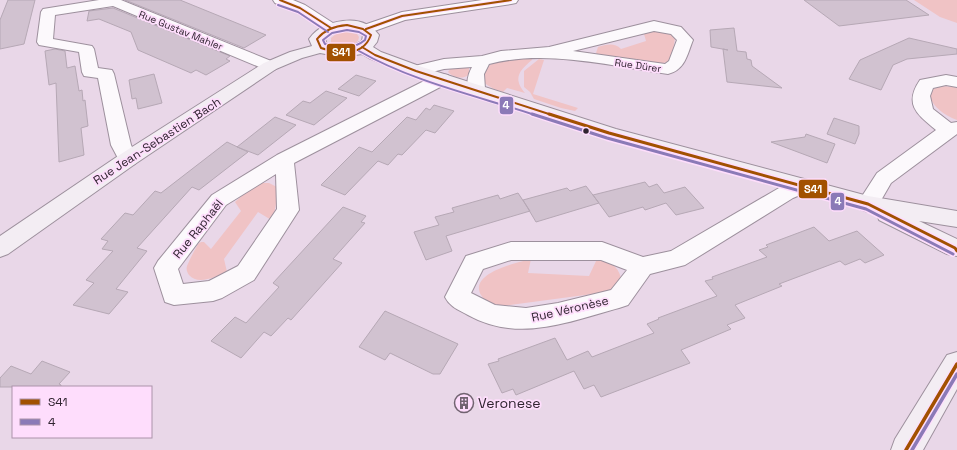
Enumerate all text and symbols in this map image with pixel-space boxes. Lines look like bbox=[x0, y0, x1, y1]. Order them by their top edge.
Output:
street label: Rue Gustav Mahler bbox=[137, 8, 225, 53]
line badge: S41 bbox=[326, 43, 356, 62]
text: S41 bbox=[332, 45, 350, 59]
street label: Rue Dürer bbox=[614, 56, 662, 75]
street label: Rue Jean-Sebastien Bach bbox=[90, 94, 224, 188]
line badge: 4 bbox=[499, 96, 514, 115]
text: 4 bbox=[503, 98, 510, 112]
unlabelled marker bbox=[581, 126, 591, 136]
line badge: S41 bbox=[798, 179, 828, 199]
text: S41 bbox=[804, 182, 822, 196]
line badge: 4 bbox=[830, 192, 845, 211]
text: 4 bbox=[835, 194, 842, 208]
street label: Rue Raphaël bbox=[169, 196, 227, 262]
street label: Rue Véronèse bbox=[530, 292, 610, 326]
legend bbox=[12, 386, 152, 438]
building icon: Veronese bbox=[453, 392, 475, 414]
text: S41 bbox=[48, 394, 68, 410]
place label: Veronese bbox=[478, 394, 541, 412]
text: 4 bbox=[48, 414, 56, 430]

